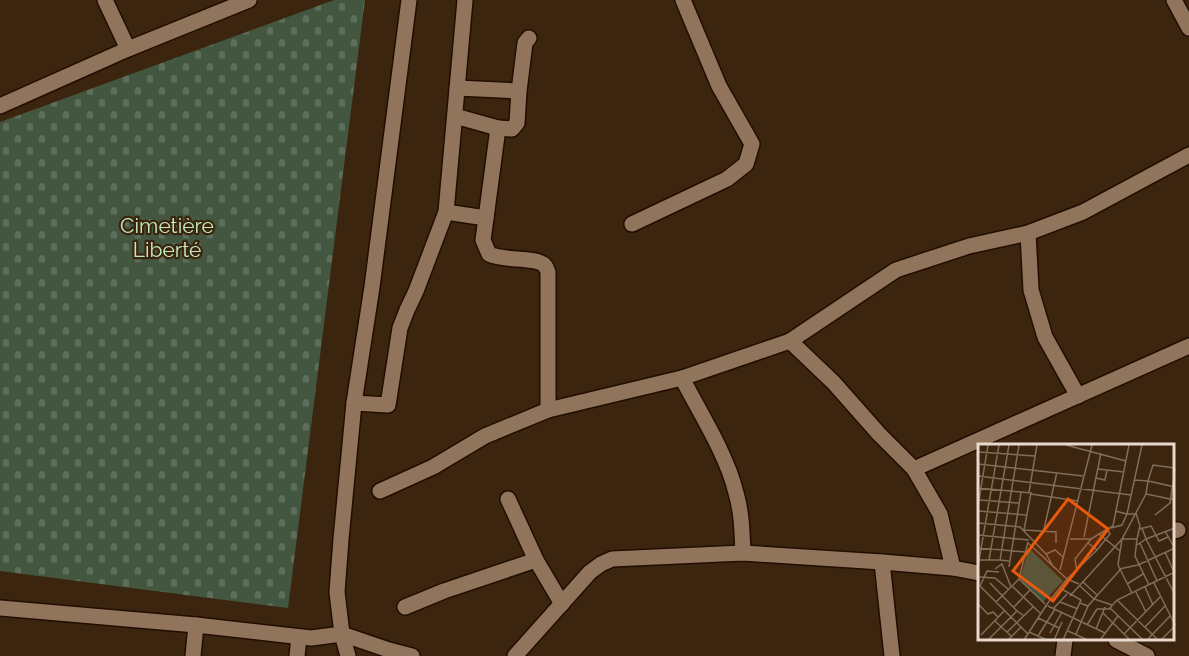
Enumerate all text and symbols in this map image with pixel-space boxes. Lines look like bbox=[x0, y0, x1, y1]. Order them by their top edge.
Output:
park label: Cimetière Liberté bbox=[120, 213, 214, 262]
inset map bbox=[978, 444, 1174, 641]

